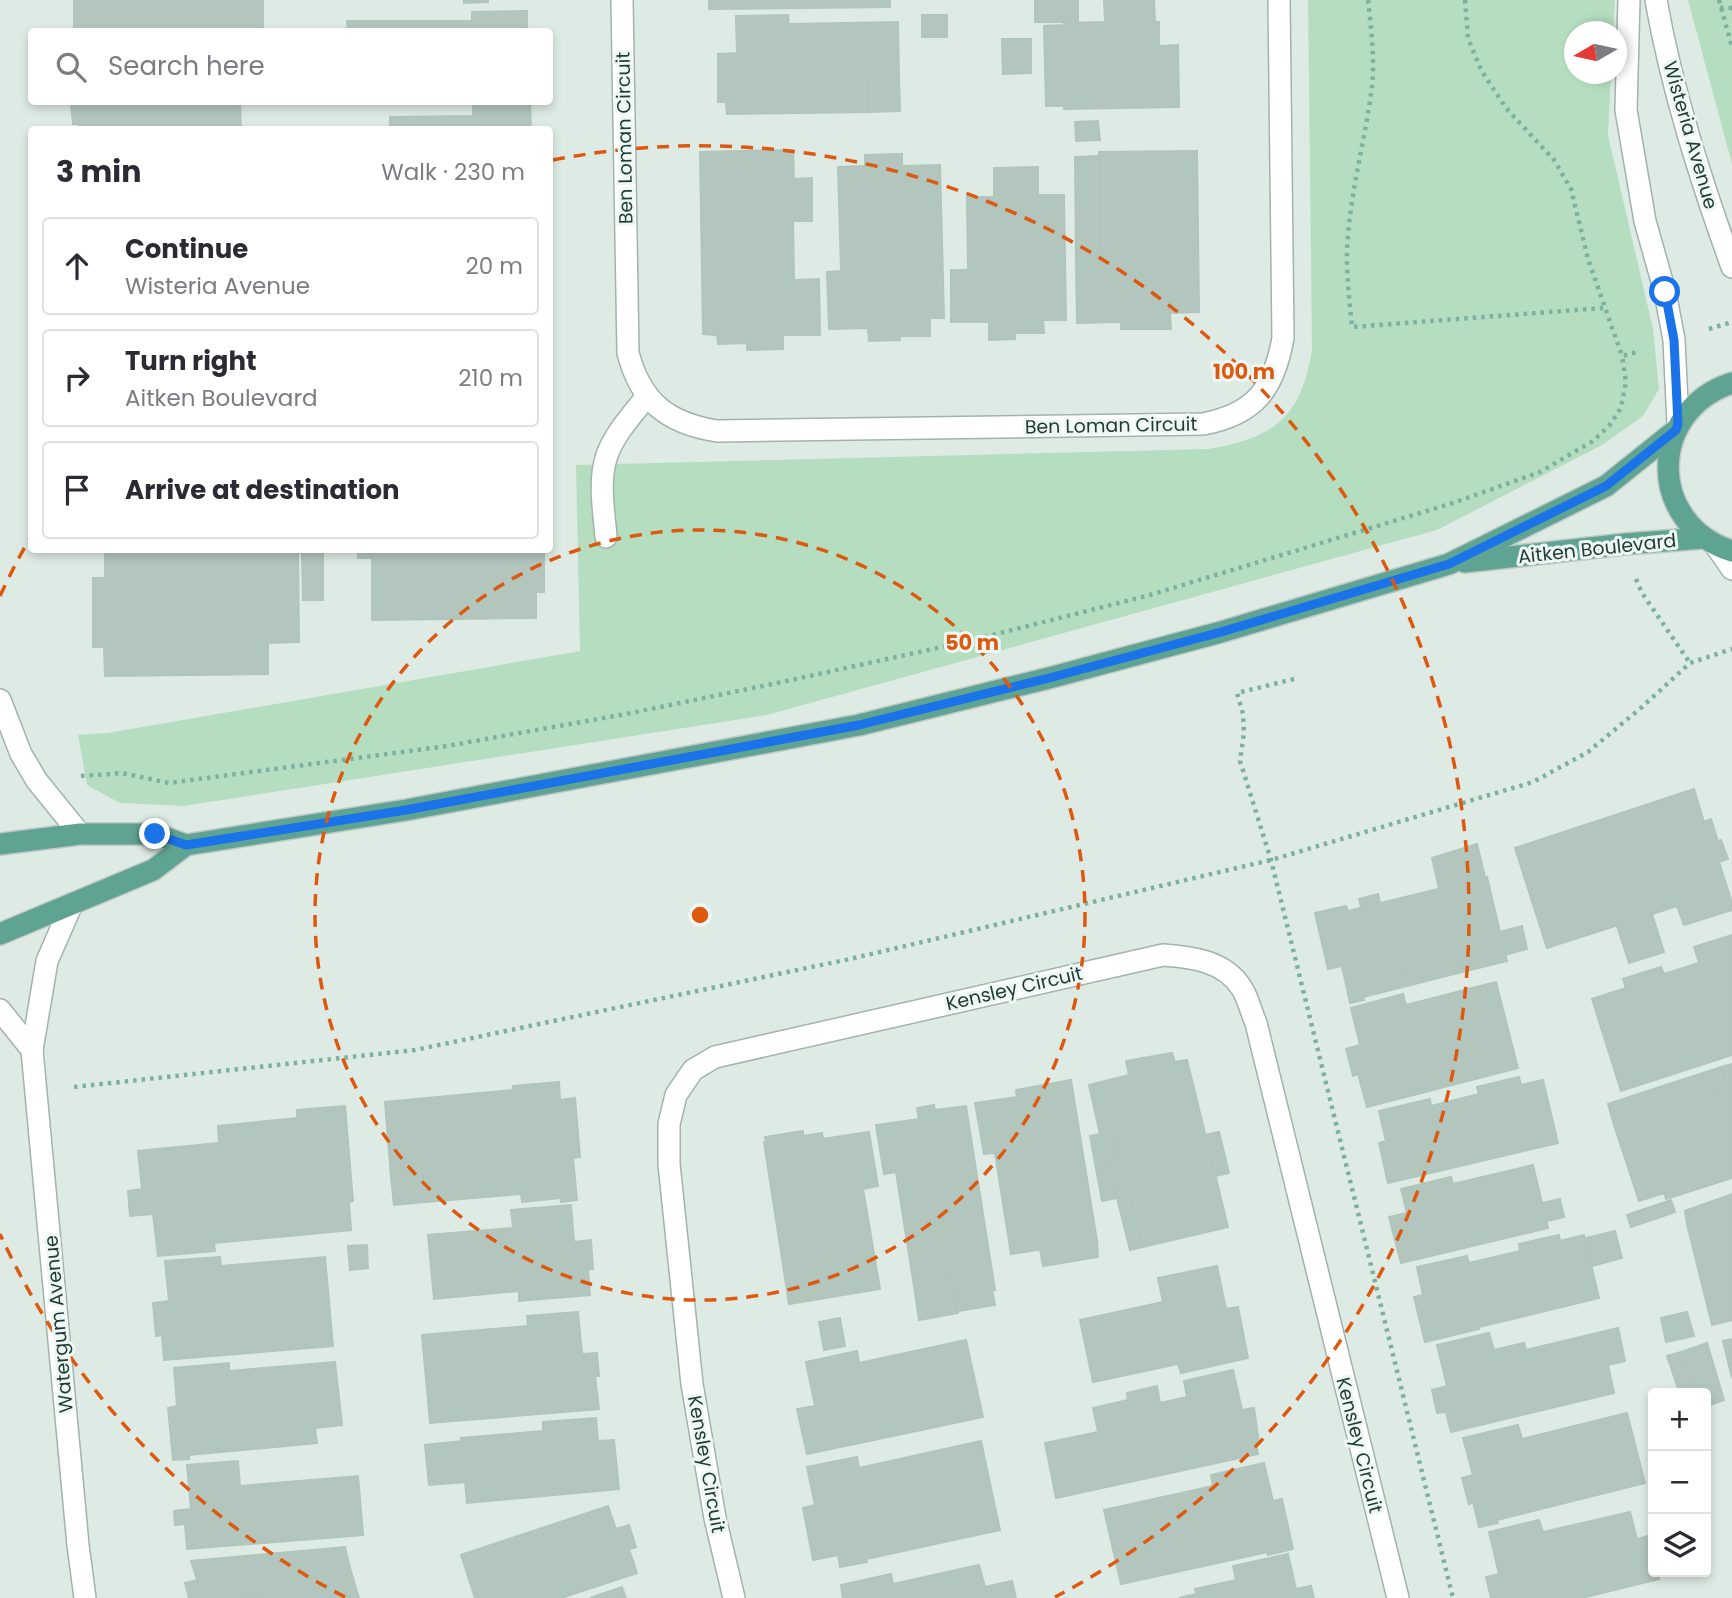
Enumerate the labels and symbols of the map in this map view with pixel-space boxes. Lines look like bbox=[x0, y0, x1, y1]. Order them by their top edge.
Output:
north arrow bbox=[1564, 21, 1627, 84]
street label: Ben Loman Circuit bbox=[609, 51, 640, 224]
street label: Wisteria Avenue bbox=[1656, 58, 1725, 212]
route start bbox=[1649, 276, 1680, 307]
text: 100 m bbox=[1213, 357, 1275, 386]
street label: Ben Loman Circuit bbox=[1025, 410, 1198, 441]
street label: Aitken Boulevard bbox=[1517, 527, 1678, 570]
text: 50 m bbox=[945, 628, 999, 657]
route end bbox=[139, 818, 170, 849]
centre of rings bbox=[688, 903, 712, 927]
street label: Kensley Circuit bbox=[943, 960, 1085, 1017]
street label: Watergum Avenue bbox=[37, 1234, 80, 1414]
street label: Kensley Circuit bbox=[1330, 1374, 1389, 1516]
street label: Kensley Circuit bbox=[681, 1393, 732, 1535]

